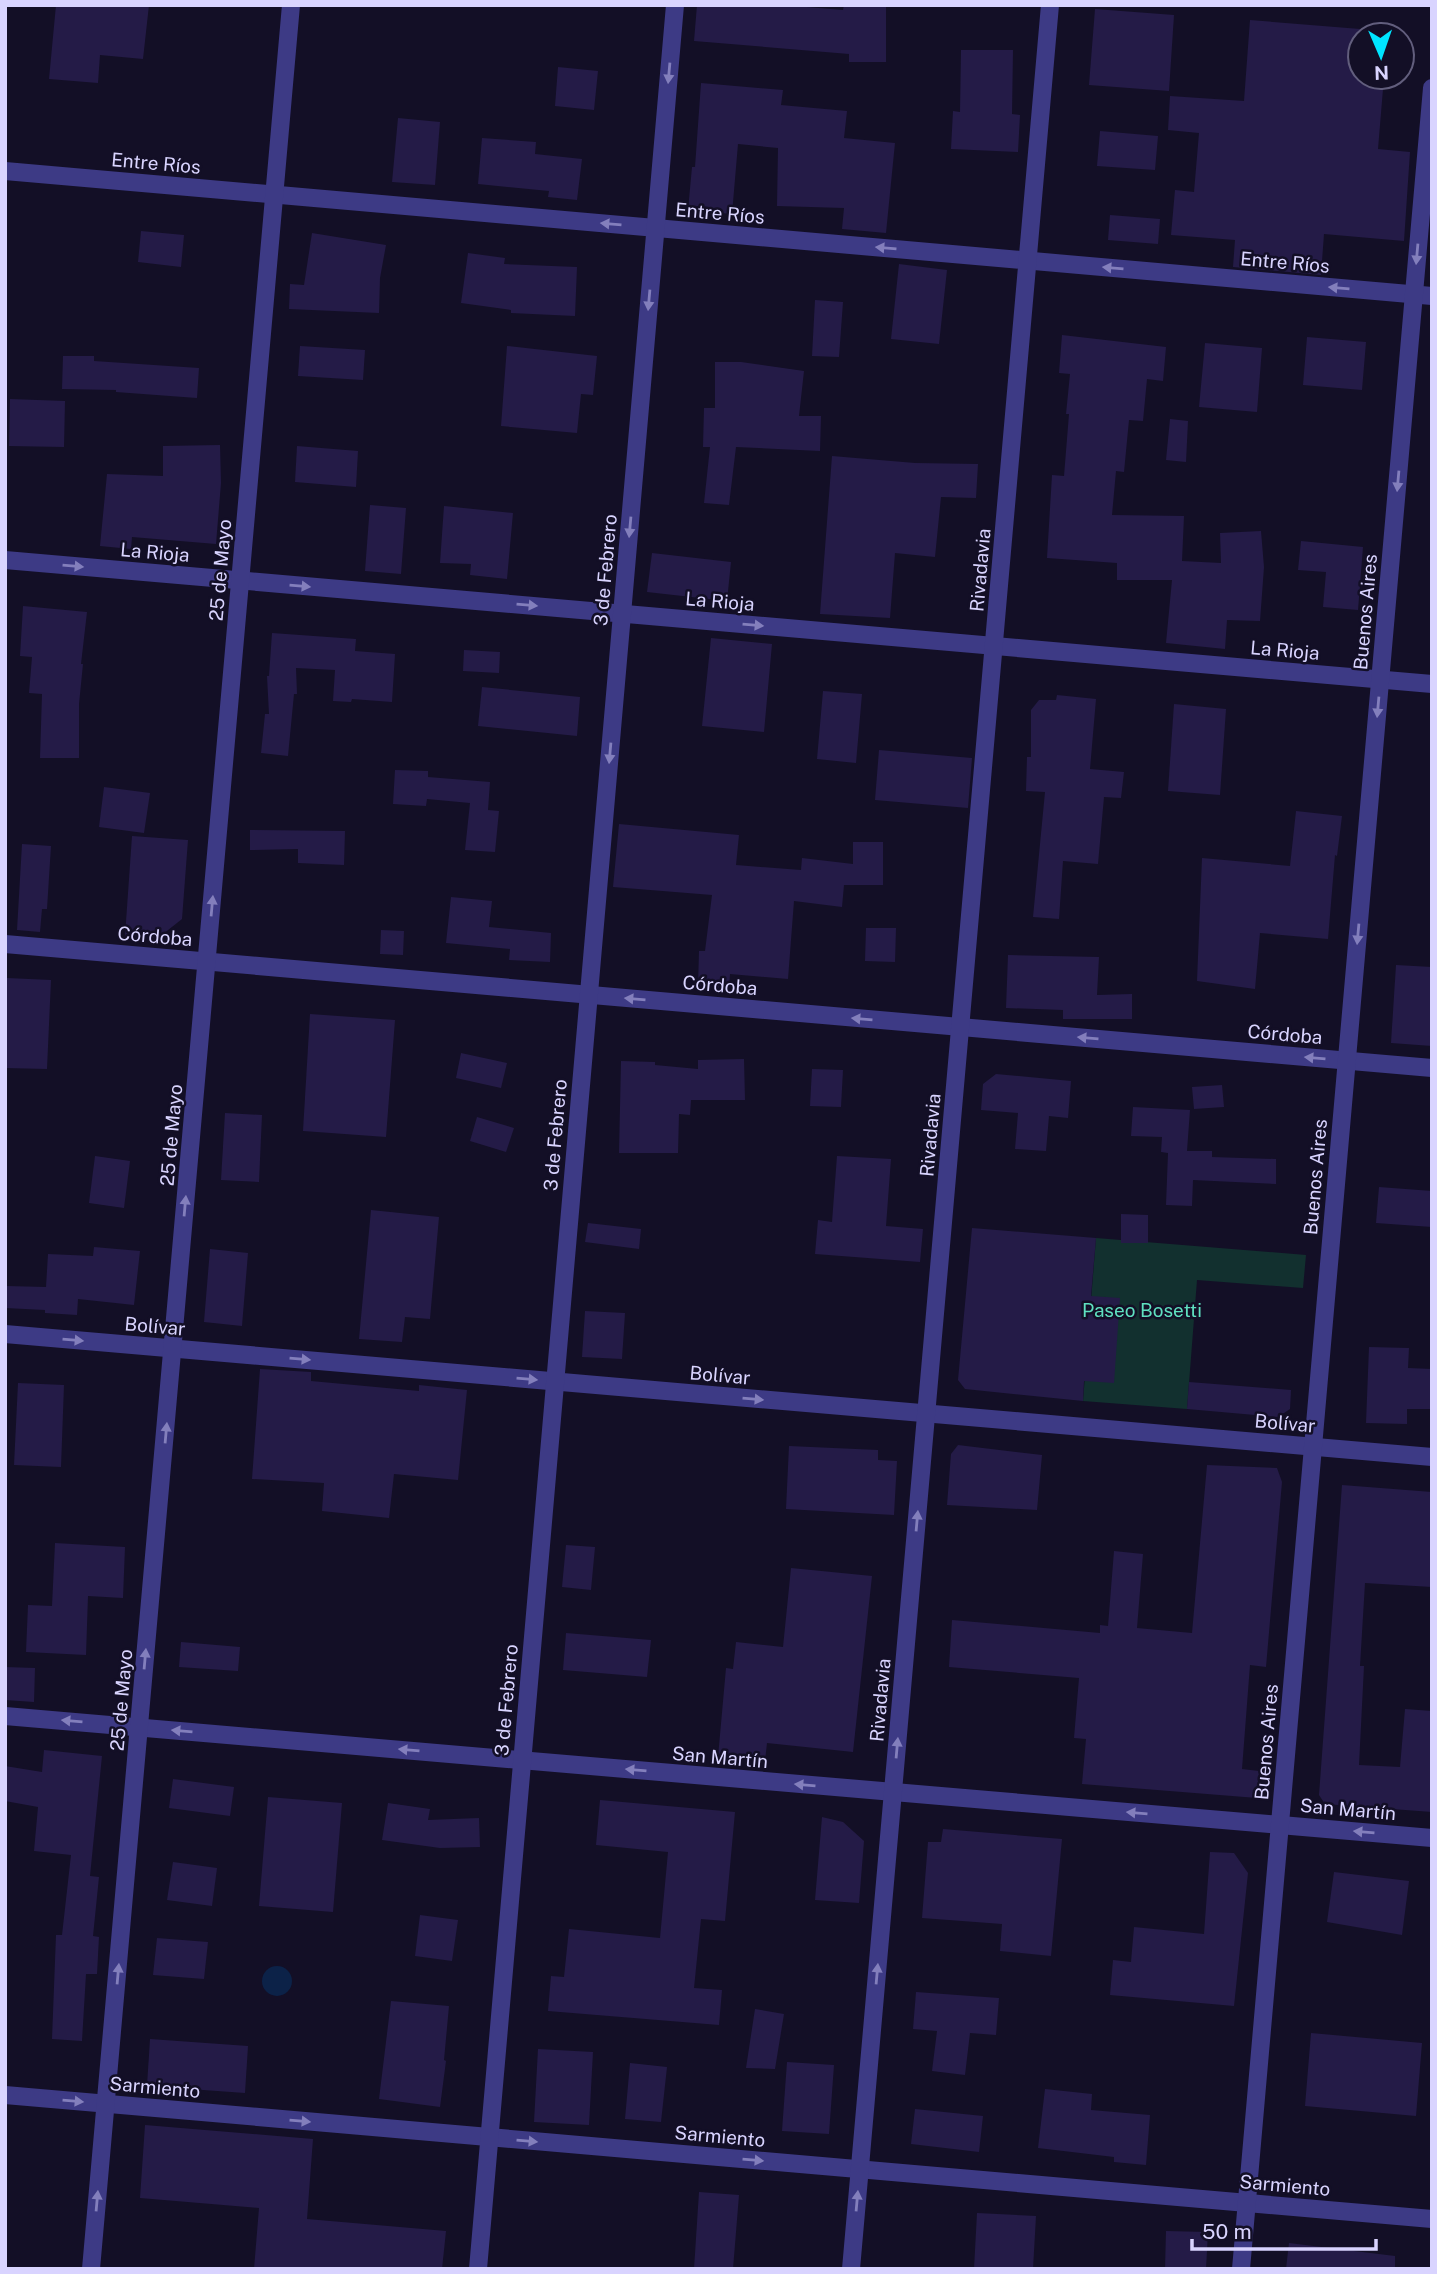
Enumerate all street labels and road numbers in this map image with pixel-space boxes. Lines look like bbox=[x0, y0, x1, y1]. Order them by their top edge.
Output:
street label: Entre Ríos bbox=[110, 148, 202, 178]
street label: Entre Ríos bbox=[674, 198, 766, 228]
street label: Entre Ríos bbox=[1239, 247, 1331, 277]
street label: 3 de Febrero bbox=[589, 513, 621, 627]
street label: 25 de Mayo bbox=[205, 518, 235, 622]
street label: Rivadavia bbox=[965, 527, 995, 613]
street label: La Rioja bbox=[119, 538, 191, 566]
street label: Buenos Aires bbox=[1349, 553, 1381, 671]
street label: La Rioja bbox=[684, 587, 756, 615]
street label: La Rioja bbox=[1249, 636, 1321, 664]
street label: Córdoba bbox=[117, 922, 193, 950]
street label: Córdoba bbox=[682, 971, 758, 999]
street label: Córdoba bbox=[1247, 1020, 1323, 1048]
street label: 3 de Febrero bbox=[539, 1078, 571, 1192]
street label: 25 de Mayo bbox=[156, 1083, 186, 1187]
street label: Rivadavia bbox=[915, 1092, 945, 1178]
street label: Buenos Aires bbox=[1299, 1118, 1331, 1236]
street label: Bolívar bbox=[124, 1312, 186, 1340]
street label: Bolívar bbox=[689, 1361, 751, 1389]
street label: Bolívar bbox=[1254, 1409, 1316, 1437]
street label: 3 de Febrero bbox=[490, 1643, 522, 1757]
street label: 25 de Mayo bbox=[106, 1648, 136, 1752]
street label: Rivadavia bbox=[865, 1657, 895, 1743]
street label: Buenos Aires bbox=[1250, 1683, 1282, 1801]
street label: San Martín bbox=[671, 1742, 769, 1772]
street label: San Martín bbox=[1299, 1794, 1397, 1824]
street label: Sarmiento bbox=[109, 2072, 201, 2102]
street label: Sarmiento bbox=[674, 2121, 766, 2151]
street label: Sarmiento bbox=[1239, 2170, 1331, 2200]

